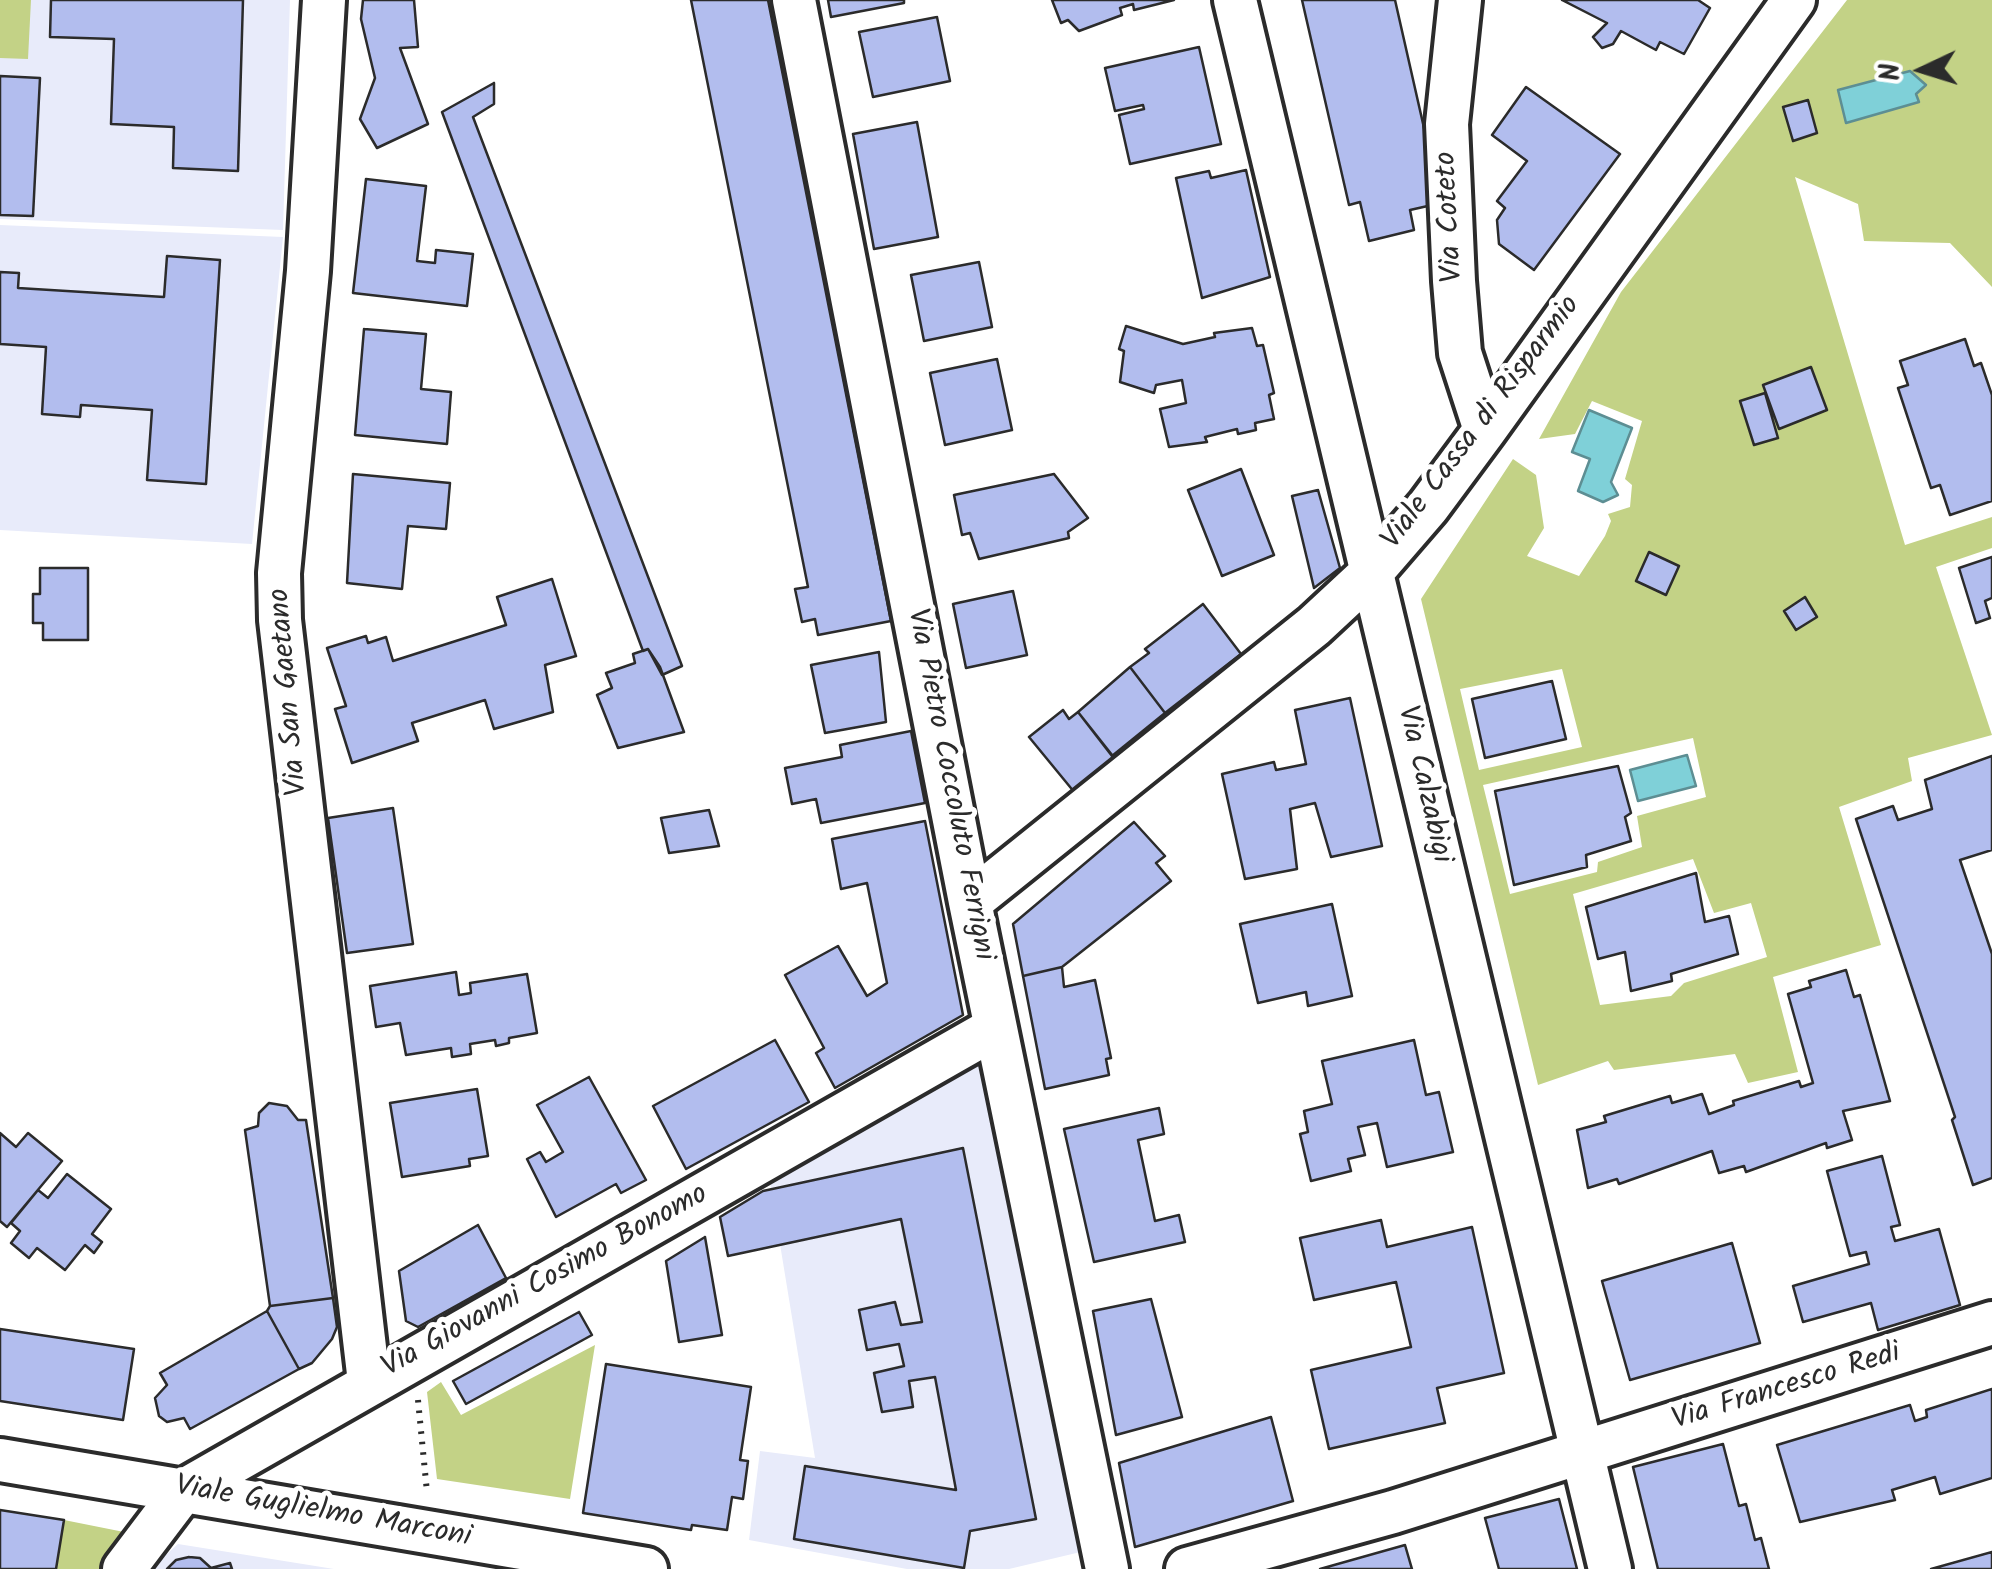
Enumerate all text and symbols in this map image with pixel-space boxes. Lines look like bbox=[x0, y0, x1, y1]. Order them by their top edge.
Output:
north arrow bbox=[1872, 20, 1972, 120]
text: N bbox=[1869, 62, 1915, 83]
street label: Via Coteto bbox=[1431, 151, 1473, 283]
street label: Viale Cassa di Risparmio bbox=[1376, 290, 1590, 558]
street label: Via San Gaetano bbox=[264, 587, 318, 797]
street label: Via Pietro Coccoluto Ferrigni bbox=[896, 606, 1000, 964]
street label: Via Calzabigi bbox=[1386, 703, 1458, 867]
street label: Via Giovanni Cosimo Bonomo bbox=[377, 1178, 715, 1388]
street label: Via Francesco Redi bbox=[1669, 1337, 1905, 1441]
street label: Viale Guglielmo Marconi bbox=[172, 1470, 474, 1558]

